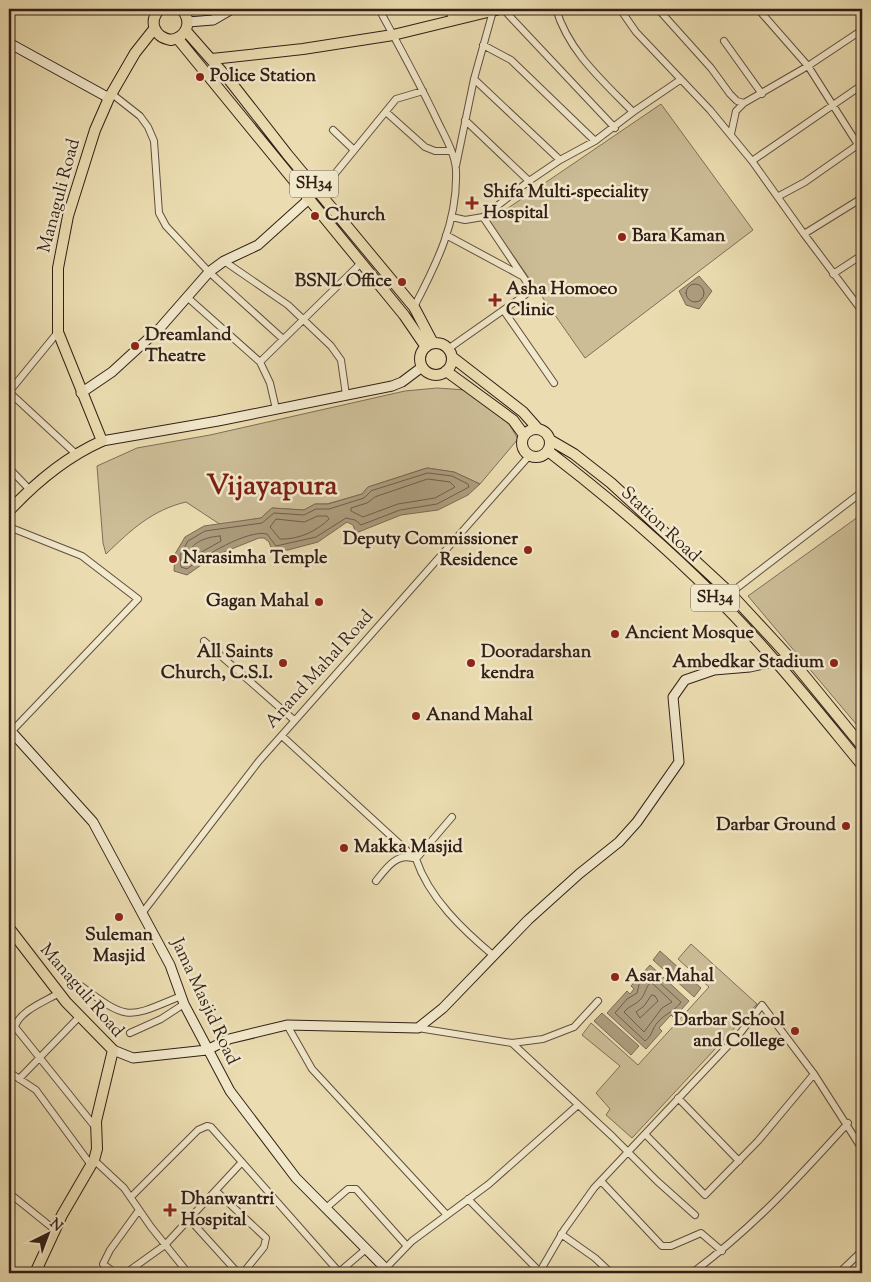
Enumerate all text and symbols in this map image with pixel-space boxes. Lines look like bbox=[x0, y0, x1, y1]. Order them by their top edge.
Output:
place label: Police Station bbox=[210, 64, 317, 90]
marker: Police Station bbox=[194, 71, 206, 83]
street label: Managuli Road bbox=[32, 136, 88, 256]
road number: SH34 bbox=[290, 170, 338, 198]
place label: Shifa Multi-speciality Hospital bbox=[483, 180, 649, 227]
marker: Shifa Multi-speciality Hospital bbox=[465, 196, 479, 210]
place label: Church bbox=[325, 203, 386, 229]
marker: Church bbox=[309, 210, 321, 222]
place label: Bara Kaman bbox=[632, 224, 726, 250]
marker: Bara Kaman bbox=[616, 231, 628, 243]
place label: BSNL Office bbox=[295, 269, 393, 295]
marker: BSNL Office bbox=[396, 276, 408, 288]
place label: Asha Homoeo Clinic bbox=[506, 277, 617, 324]
marker: Asha Homoeo Clinic bbox=[488, 293, 502, 307]
place label: Dreamland Theatre bbox=[145, 323, 232, 370]
marker: Dreamland Theatre bbox=[129, 340, 141, 352]
district label: Vijayapura bbox=[207, 467, 337, 507]
street label: Station Road bbox=[614, 481, 706, 569]
place label: Deputy Commissioner Residence bbox=[343, 527, 519, 574]
marker: Deputy Commissioner Residence bbox=[522, 544, 534, 556]
place label: Narasimha Temple bbox=[183, 546, 328, 572]
marker: Narasimha Temple bbox=[167, 553, 179, 565]
road number: SH34 bbox=[691, 584, 739, 612]
place label: Gagan Mahal bbox=[206, 589, 310, 615]
marker: Gagan Mahal bbox=[313, 596, 325, 608]
street label: Anand Mahal Road bbox=[260, 605, 380, 735]
place label: Ancient Mosque bbox=[625, 621, 755, 647]
marker: Ancient Mosque bbox=[609, 628, 621, 640]
place label: All Saints Church, C.S.I. bbox=[161, 640, 273, 687]
place label: Dooradarshan kendra bbox=[480, 640, 592, 687]
place label: Ambedkar Stadium bbox=[672, 650, 824, 676]
marker: All Saints Church, C.S.I. bbox=[277, 657, 289, 669]
marker: Dooradarshan kendra bbox=[465, 657, 477, 669]
marker: Ambedkar Stadium bbox=[828, 657, 840, 669]
place label: Anand Mahal bbox=[426, 703, 534, 729]
marker: Anand Mahal bbox=[410, 710, 422, 722]
place label: Darbar Ground bbox=[716, 813, 837, 839]
marker: Darbar Ground bbox=[840, 820, 852, 832]
place label: Makka Masjid bbox=[354, 835, 464, 861]
marker: Makka Masjid bbox=[338, 842, 350, 854]
marker: Suleman Masjid bbox=[113, 911, 125, 923]
place label: Suleman Masjid bbox=[85, 923, 153, 970]
street label: Jama Masjid Road bbox=[163, 934, 245, 1070]
street label: Managuli Road bbox=[33, 938, 129, 1044]
place label: Asar Mahal bbox=[625, 964, 715, 990]
marker: Asar Mahal bbox=[609, 971, 621, 983]
place label: Darbar School and College bbox=[674, 1008, 786, 1055]
marker: Darbar School and College bbox=[789, 1025, 801, 1037]
place label: Dhanwantri Hospital bbox=[181, 1187, 275, 1234]
marker: Dhanwantri Hospital bbox=[163, 1203, 177, 1217]
north arrow bbox=[22, 1210, 72, 1260]
text: N bbox=[45, 1215, 66, 1237]

